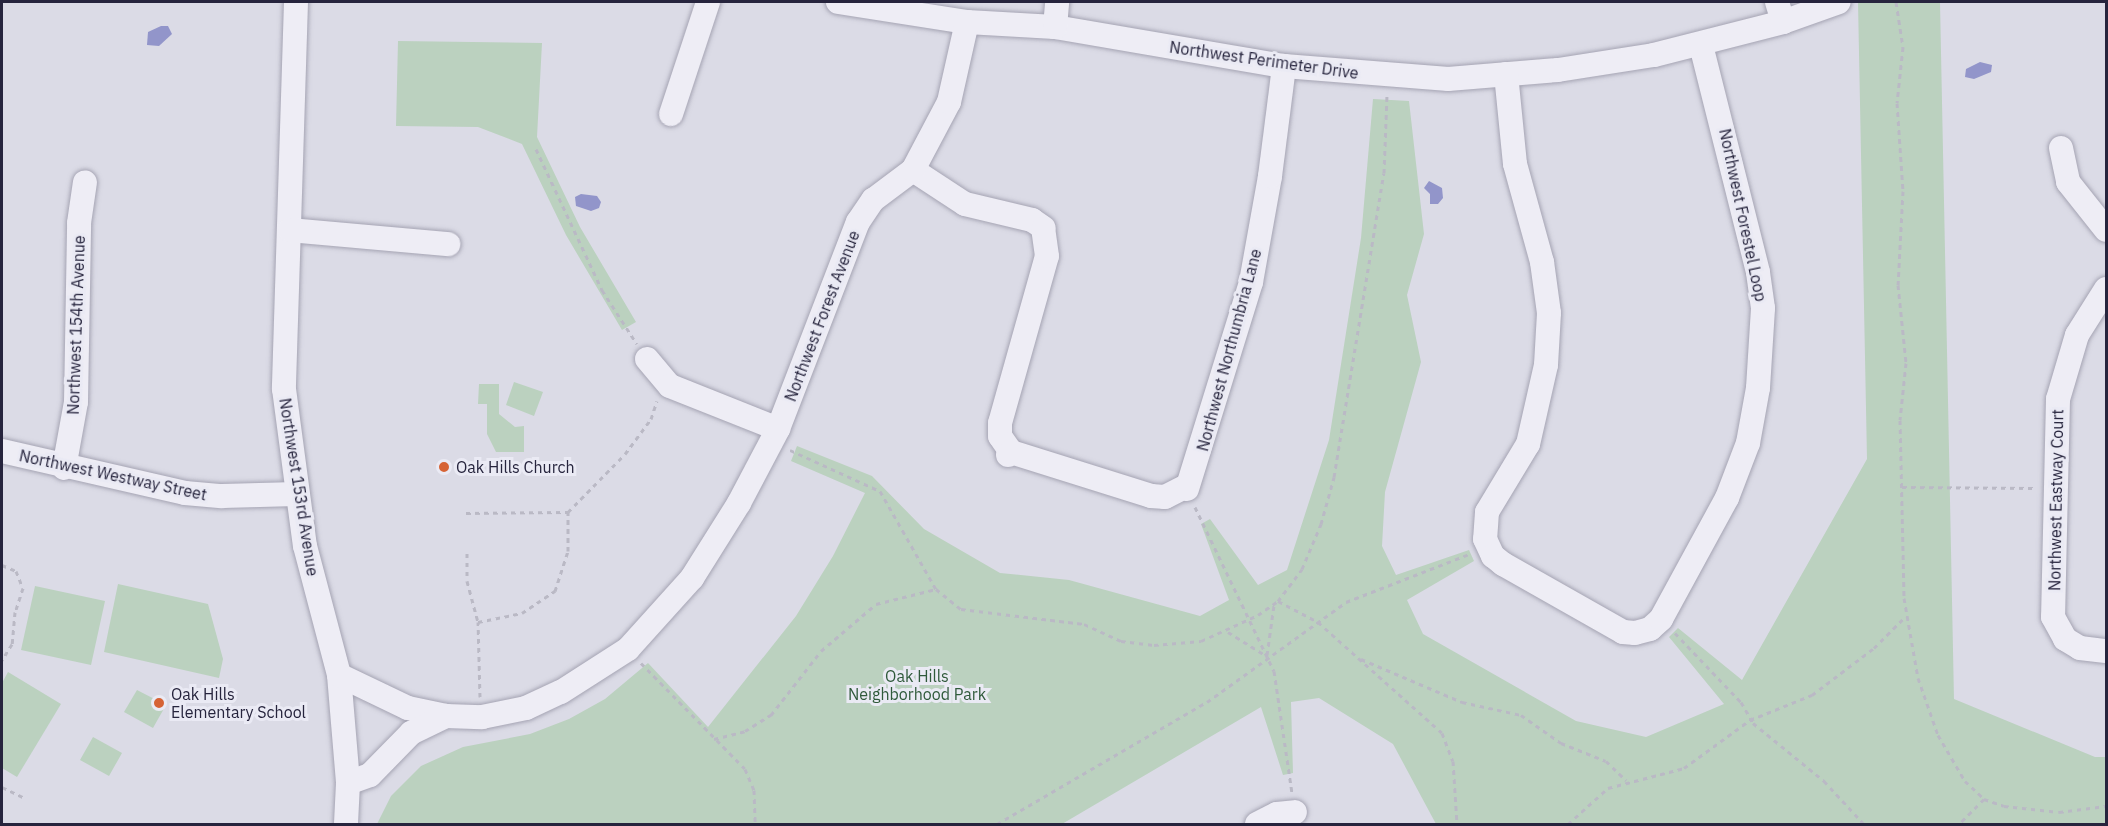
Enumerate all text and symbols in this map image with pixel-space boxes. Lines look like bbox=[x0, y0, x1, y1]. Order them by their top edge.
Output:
street label: Northwest Perimeter Drive bbox=[1168, 37, 1360, 83]
street label: Northwest Forestel Loop bbox=[1715, 127, 1771, 303]
street label: Northwest Forest Avenue bbox=[781, 228, 863, 404]
street label: Northwest 154th Avenue bbox=[63, 235, 89, 415]
street label: Northwest Northumbria Lane bbox=[1193, 247, 1265, 453]
street label: Northwest 153rd Avenue bbox=[275, 397, 323, 577]
street label: Northwest Eastway Court bbox=[2045, 409, 2067, 591]
street label: Northwest Westway Street bbox=[17, 446, 209, 504]
place label: Oak Hills Church bbox=[456, 457, 575, 477]
marker: Oak Hills Church bbox=[437, 460, 451, 474]
park label: Oak Hills Neighborhood Park bbox=[848, 666, 986, 704]
place label: Oak Hills Elementary School bbox=[171, 684, 306, 722]
marker: Oak Hills Elementary School bbox=[152, 696, 166, 710]

